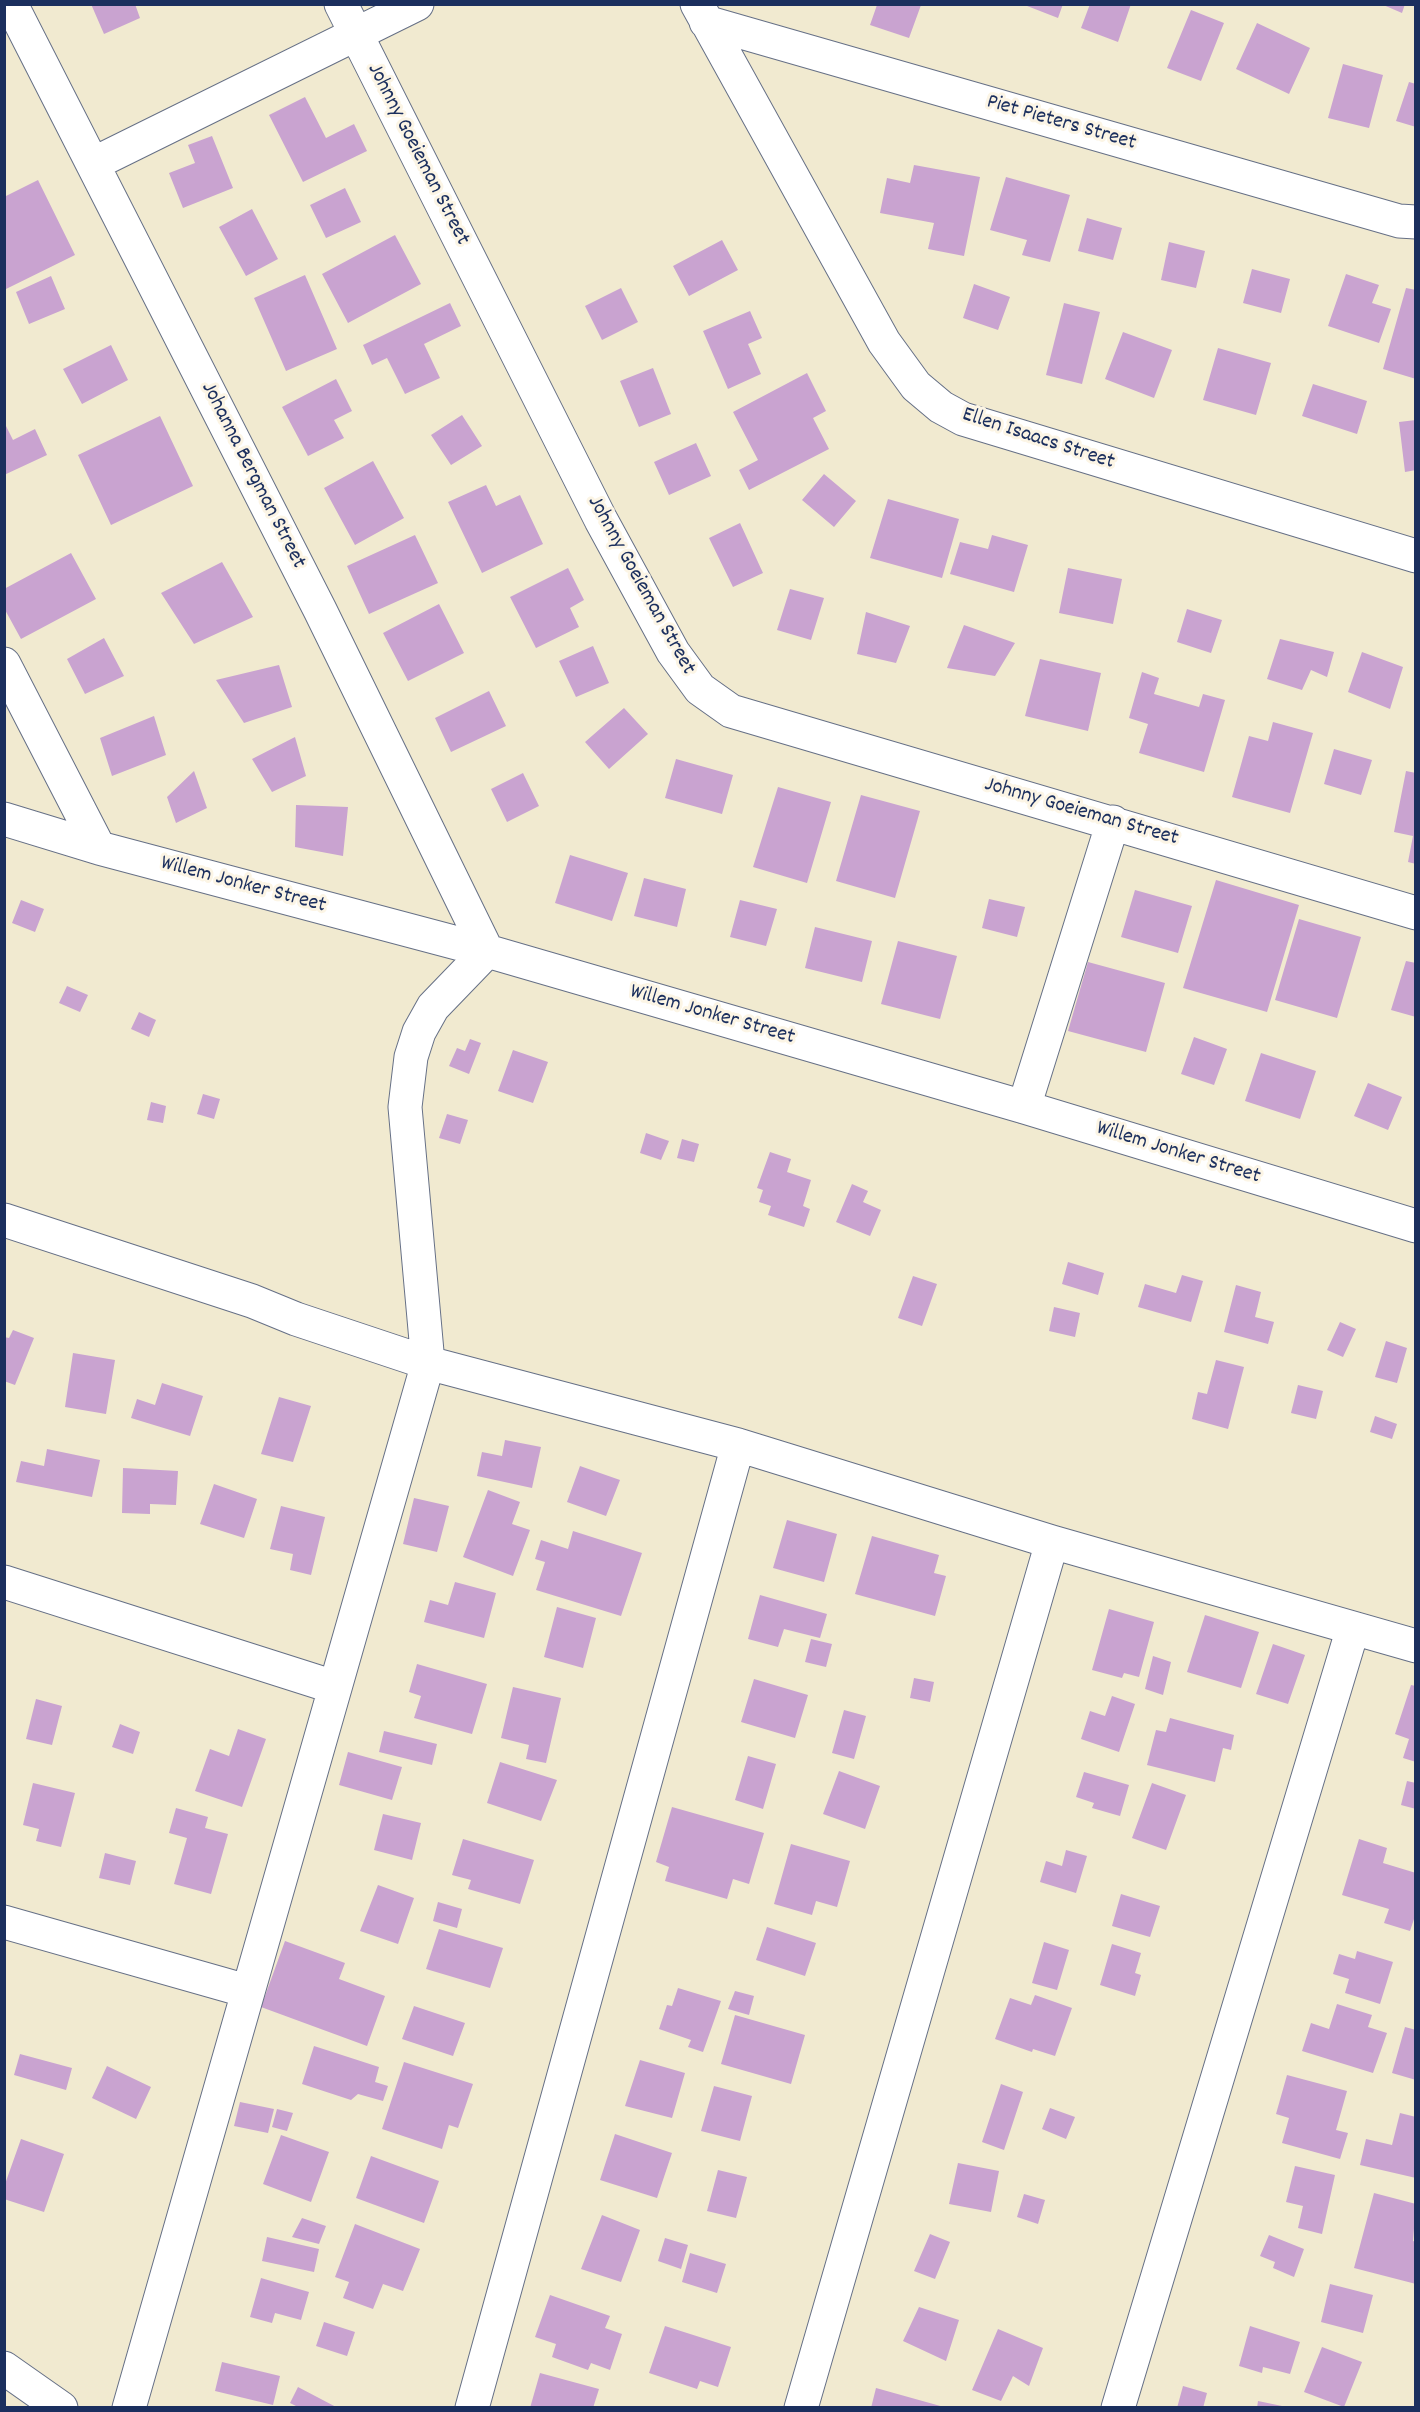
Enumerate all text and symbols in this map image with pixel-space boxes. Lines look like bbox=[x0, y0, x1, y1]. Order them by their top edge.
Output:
street label: Johnny Goeieman Street bbox=[360, 60, 474, 250]
street label: Piet Pieters Street bbox=[983, 90, 1139, 158]
street label: Johanna Bergman Street bbox=[194, 378, 310, 574]
street label: Ellen Isaacs Street bbox=[958, 403, 1118, 477]
street label: Johnny Goeieman Street bbox=[580, 492, 700, 680]
street label: Johnny Goeieman Street bbox=[981, 773, 1181, 853]
street label: Willem Jonker Street bbox=[157, 851, 329, 921]
street label: Willem Jonker Street bbox=[627, 980, 797, 1052]
street label: Willem Jonker Street bbox=[1093, 1116, 1263, 1192]

